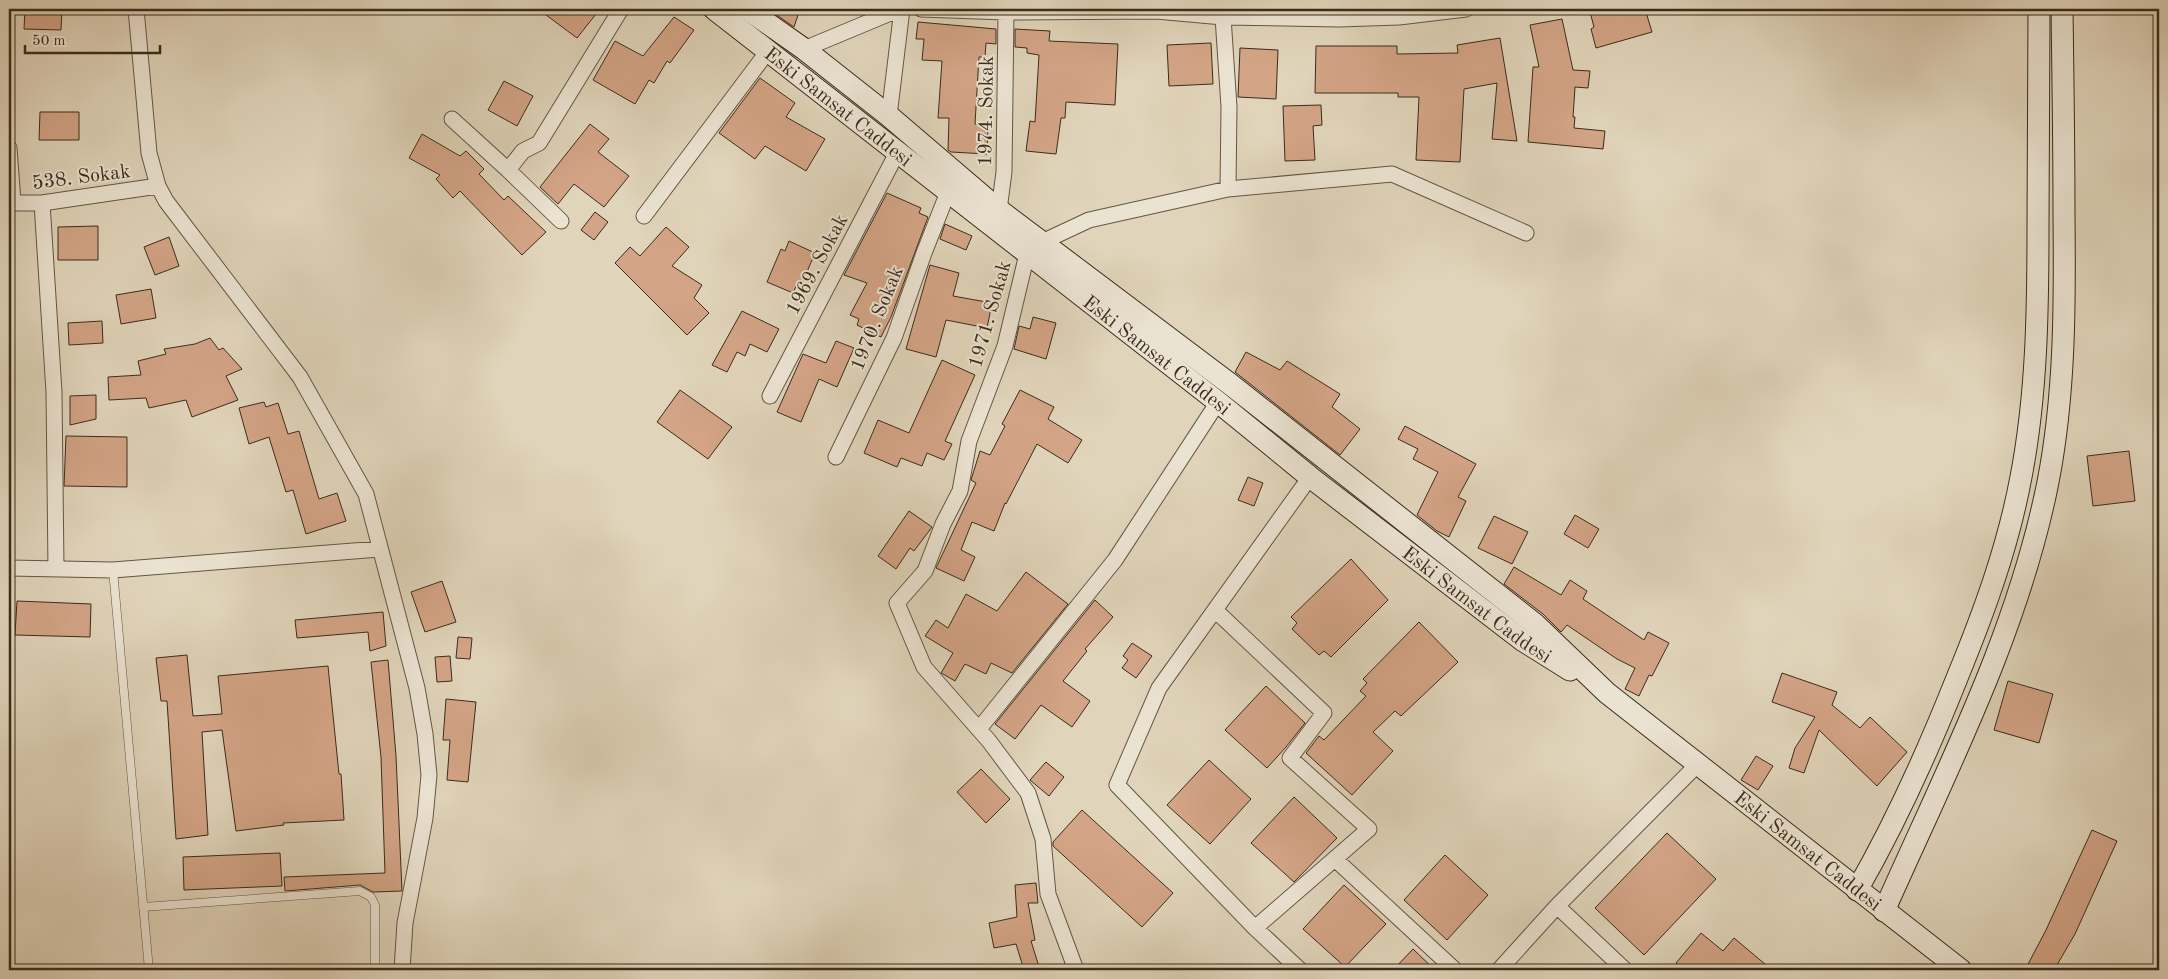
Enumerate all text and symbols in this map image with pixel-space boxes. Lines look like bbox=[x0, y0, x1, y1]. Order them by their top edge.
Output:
scale bar bbox=[25, 22, 160, 54]
text: 50 m bbox=[32, 34, 66, 49]
street label: Eski Samsat Caddesi bbox=[760, 44, 915, 171]
street label: 1974. Sokak bbox=[976, 56, 998, 167]
street label: 538. Sokak bbox=[31, 162, 132, 194]
street label: 1969. Sokak bbox=[783, 211, 853, 318]
street label: 1971. Sokak bbox=[966, 259, 1016, 370]
street label: 1970. Sokak bbox=[848, 264, 908, 374]
street label: Eski Samsat Caddesi bbox=[1079, 293, 1233, 420]
street label: Eski Samsat Caddesi bbox=[1398, 544, 1554, 668]
street label: Eski Samsat Caddesi bbox=[1730, 788, 1884, 916]

